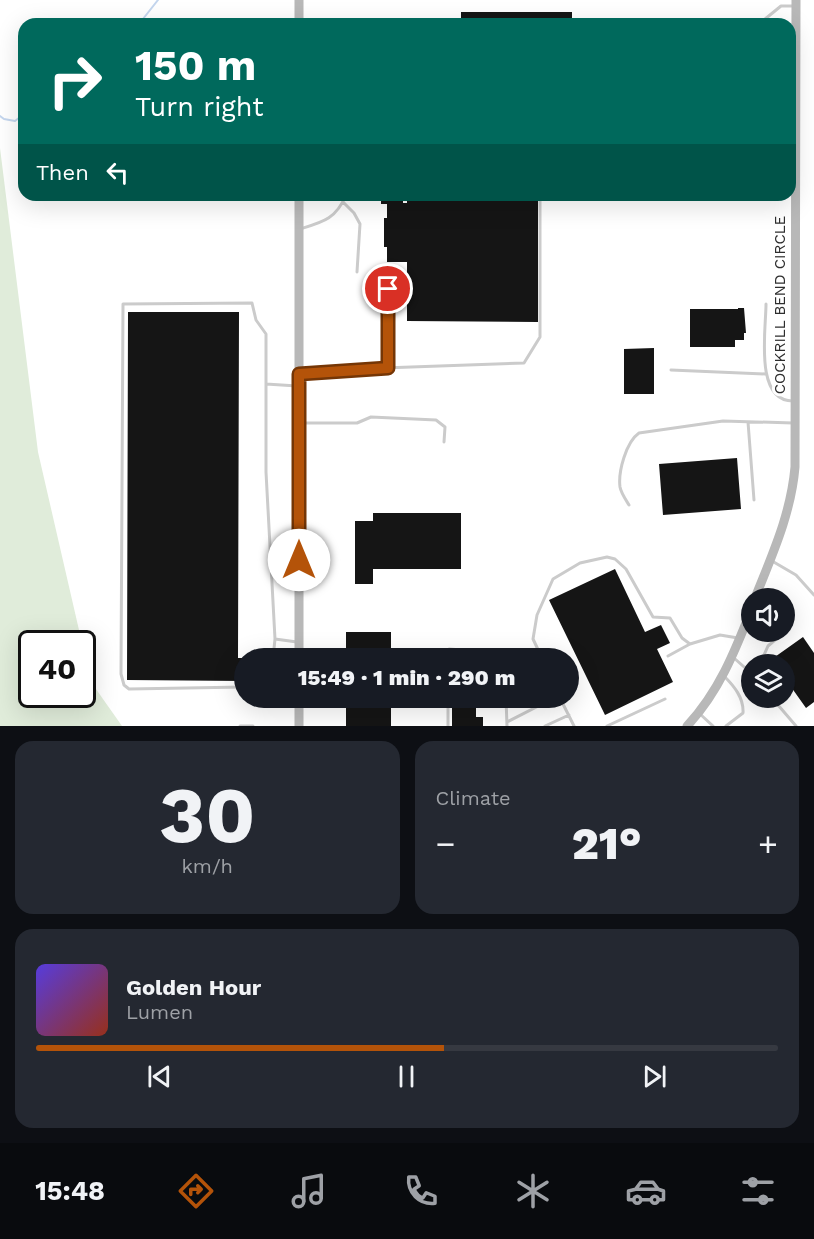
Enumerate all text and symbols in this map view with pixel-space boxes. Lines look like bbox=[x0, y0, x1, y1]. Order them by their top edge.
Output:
text: 150 m bbox=[135, 41, 256, 90]
icon: right bbox=[36, 42, 114, 120]
text: Turn right bbox=[135, 91, 264, 123]
icon: left bbox=[101, 156, 134, 189]
text: Then bbox=[36, 160, 89, 185]
street label: COCKRILL BEND CIRCLE bbox=[771, 216, 789, 394]
pin bbox=[362, 263, 413, 314]
icon: arrive bbox=[371, 272, 404, 305]
position arrow bbox=[267, 528, 331, 592]
map controls bbox=[741, 588, 795, 708]
button: sound bbox=[741, 588, 795, 642]
speed limit sign: 40 bbox=[18, 630, 96, 708]
button: layers bbox=[741, 654, 795, 708]
text: 15:49 · 1 min · 290 m bbox=[298, 665, 515, 690]
text: 30 bbox=[159, 769, 256, 861]
text: Climate bbox=[436, 786, 511, 810]
text: 21° bbox=[572, 817, 642, 870]
text: − bbox=[436, 824, 455, 863]
text: + bbox=[758, 824, 778, 863]
text: km/h bbox=[181, 854, 233, 878]
text: Golden Hour bbox=[126, 975, 261, 1000]
text: Lumen bbox=[126, 1000, 193, 1024]
icon: previous bbox=[143, 1060, 176, 1093]
icon: pause bbox=[390, 1060, 423, 1093]
icon: next bbox=[638, 1060, 671, 1093]
icon: directions bbox=[175, 1170, 217, 1212]
icon: music bbox=[288, 1170, 330, 1212]
icon: phone bbox=[400, 1170, 442, 1212]
icon: climate bbox=[512, 1170, 554, 1212]
icon: car bbox=[625, 1170, 667, 1212]
icon: filters bbox=[737, 1170, 779, 1212]
text: 15:48 bbox=[35, 1175, 105, 1207]

